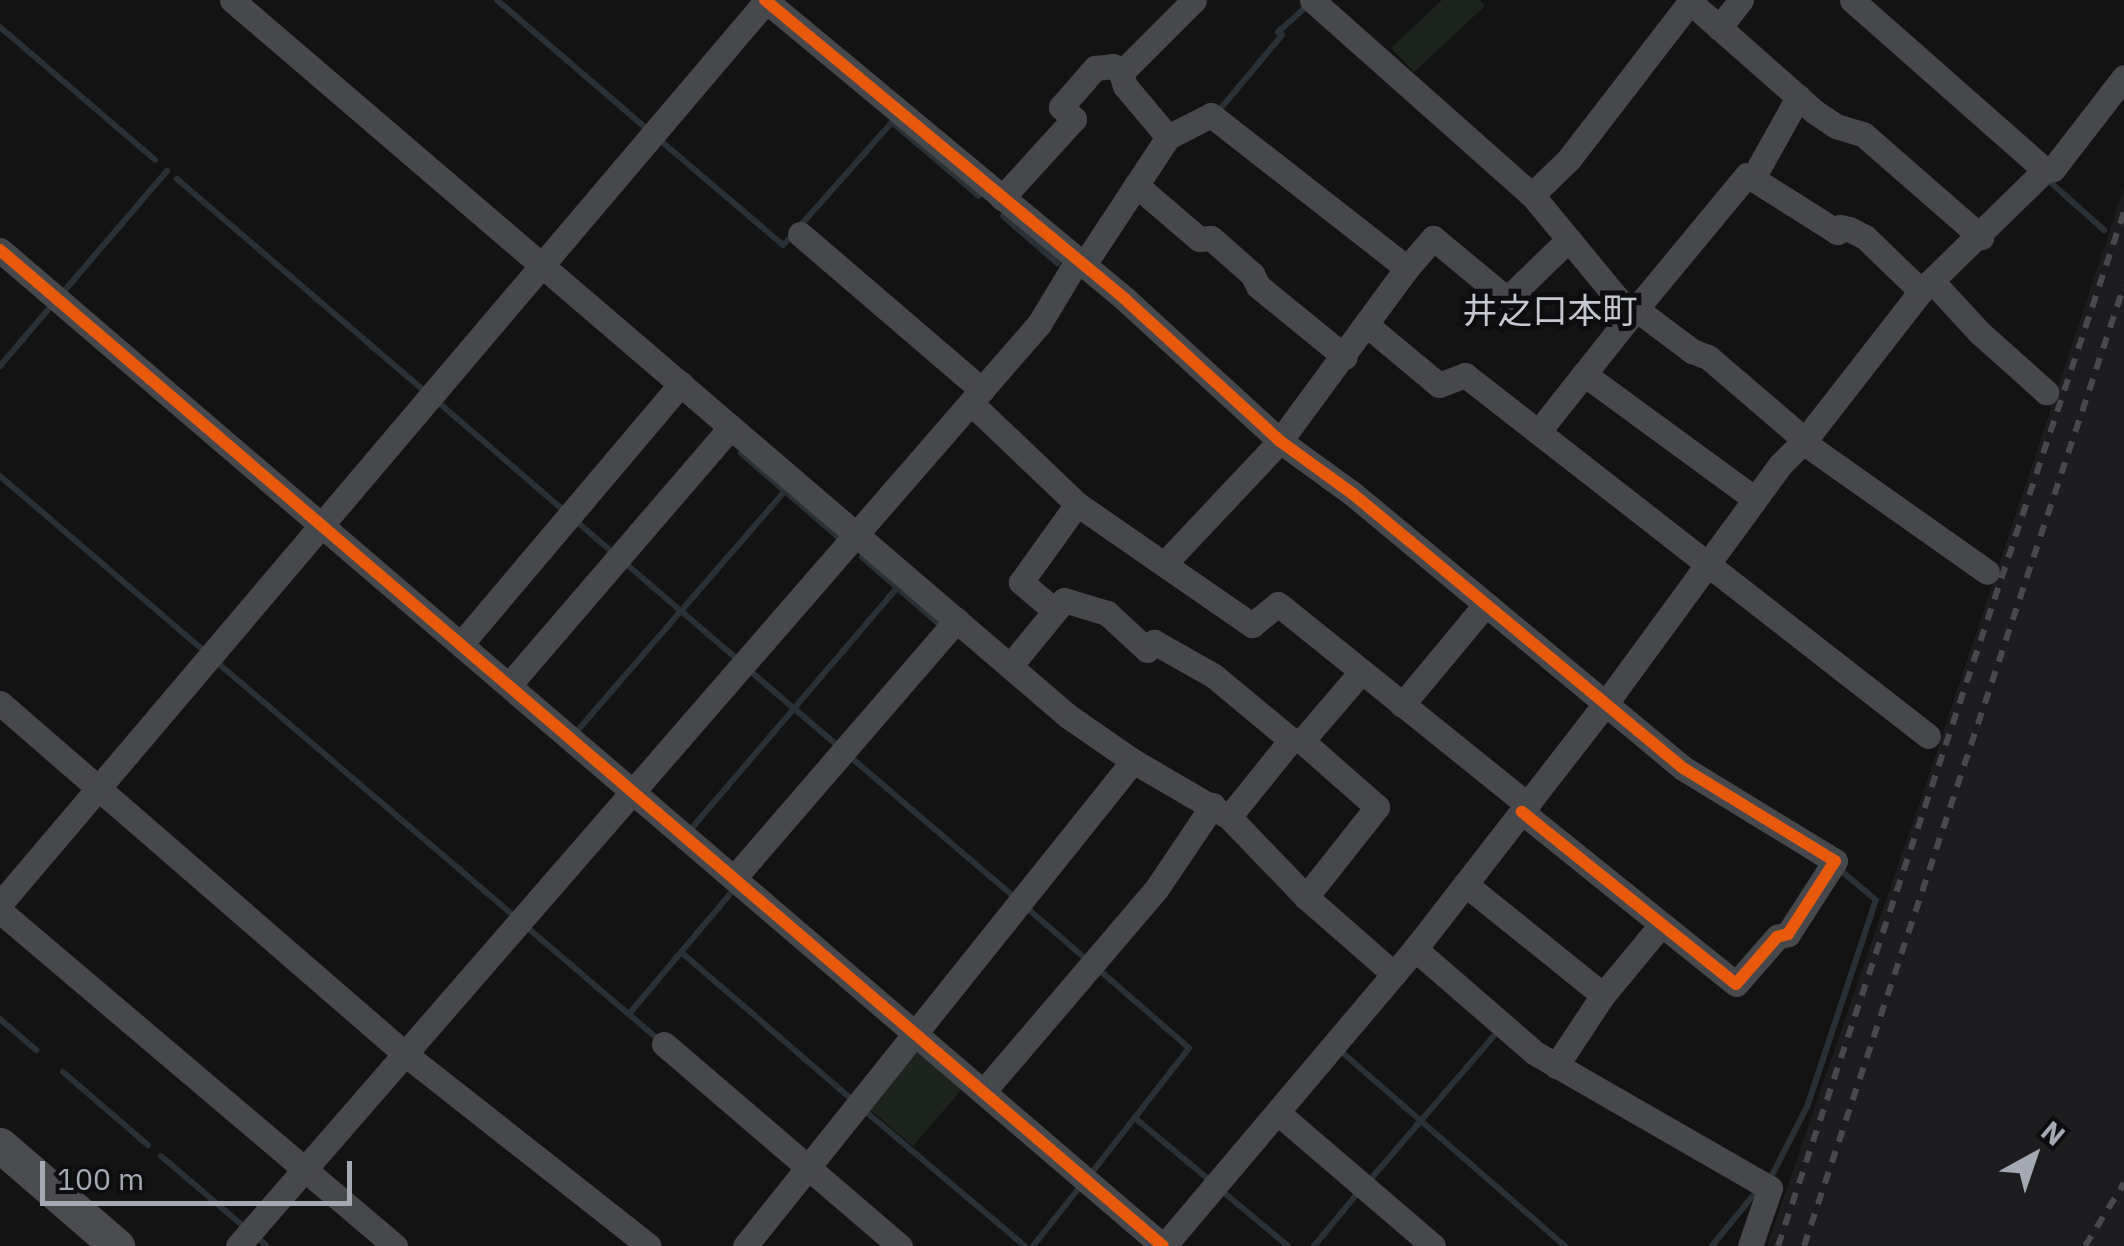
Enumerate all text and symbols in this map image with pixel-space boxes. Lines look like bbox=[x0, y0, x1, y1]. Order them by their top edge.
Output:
district label: 井之口本町 bbox=[1463, 289, 1637, 331]
north arrow bbox=[1984, 1106, 2084, 1206]
text: N bbox=[2034, 1112, 2073, 1153]
scale bar bbox=[45, 1141, 358, 1203]
text: 100 m bbox=[57, 1159, 144, 1198]

